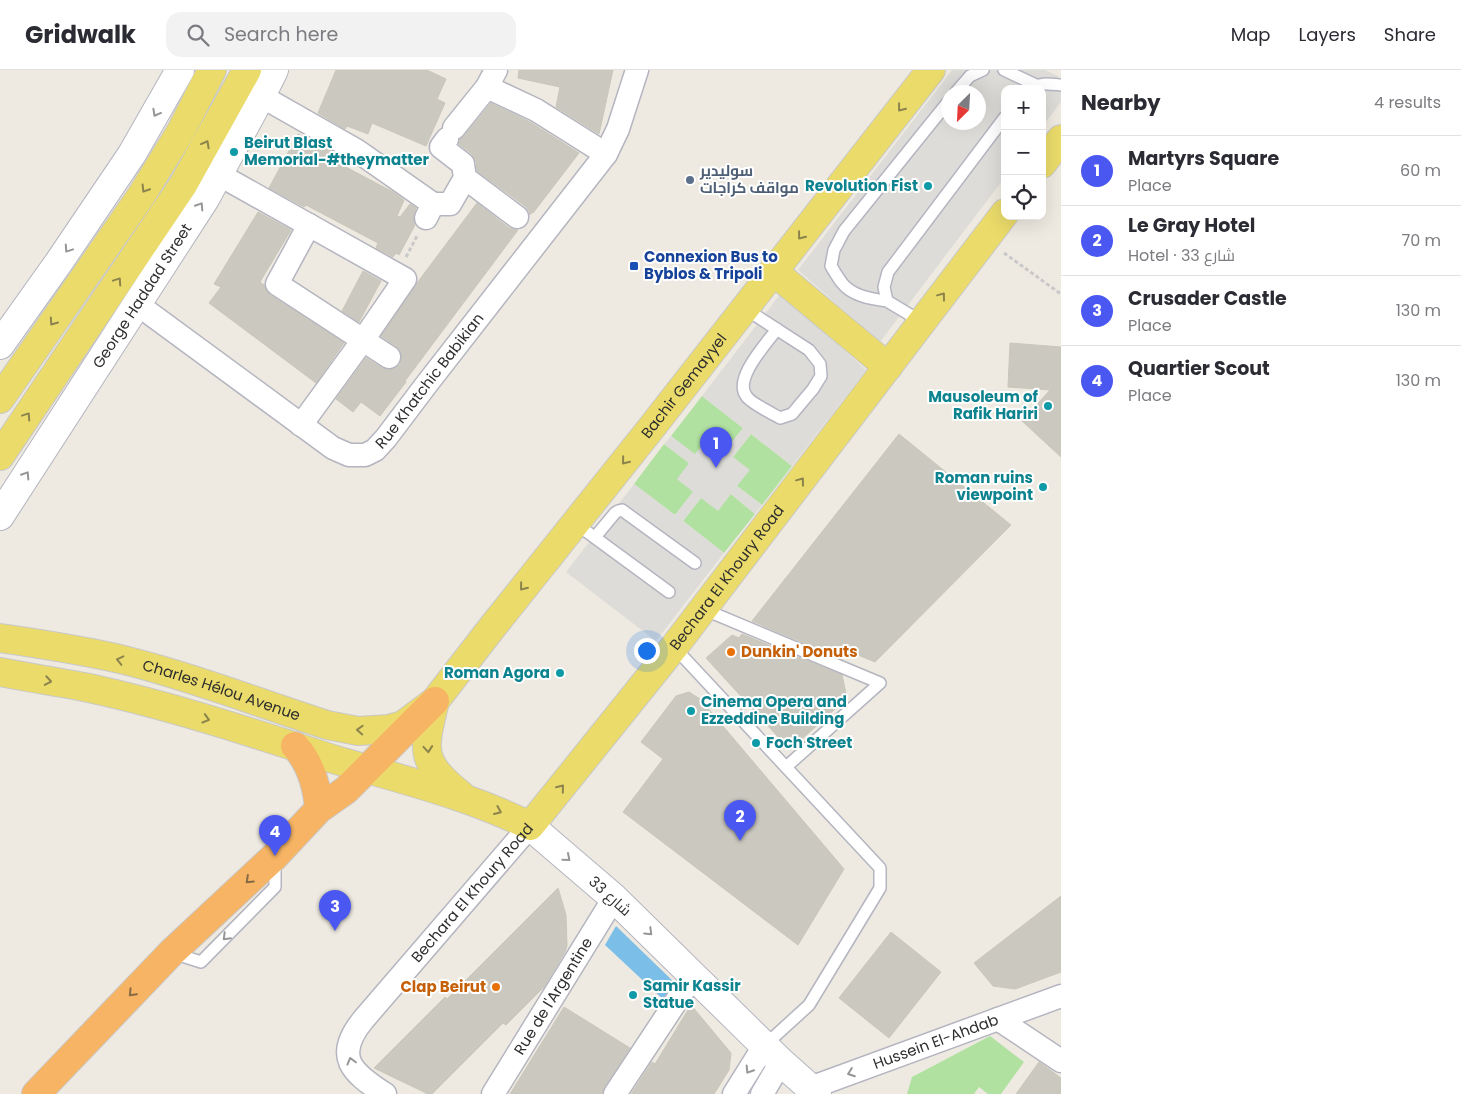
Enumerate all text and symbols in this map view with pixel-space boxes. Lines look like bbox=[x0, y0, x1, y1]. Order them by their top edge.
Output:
search box bbox=[166, 12, 516, 57]
text: Gridwalk bbox=[25, 18, 136, 51]
icon: search bbox=[184, 21, 212, 49]
text: Search here bbox=[224, 21, 338, 48]
text: Map bbox=[1231, 22, 1271, 47]
text: Layers bbox=[1299, 22, 1356, 47]
text: Share bbox=[1384, 22, 1436, 47]
north arrow bbox=[941, 85, 986, 130]
map controls bbox=[1001, 85, 1046, 220]
button: + bbox=[1001, 85, 1046, 130]
text: Nearby bbox=[1081, 88, 1161, 117]
text: 4 results bbox=[1374, 91, 1441, 114]
one-way arrow bbox=[898, 102, 907, 112]
one-way arrow bbox=[152, 107, 162, 116]
button: − bbox=[1001, 130, 1046, 175]
place label: Beirut Blast Memorial-#theymatter bbox=[244, 132, 430, 170]
one-way arrow bbox=[200, 141, 210, 150]
text: Martyrs Square bbox=[1128, 145, 1279, 172]
marker: Beirut Blast Memorial-#theymatter bbox=[228, 146, 240, 158]
text: 1 bbox=[1094, 159, 1100, 182]
text: 60 m bbox=[1400, 159, 1441, 182]
place label: سوليدير مواقف كراجات bbox=[699, 160, 799, 198]
marker: سوليدير مواقف كراجات bbox=[684, 174, 696, 186]
text: Place bbox=[1128, 174, 1172, 197]
place label: Revolution Fist bbox=[805, 175, 918, 196]
button: locate bbox=[1001, 175, 1046, 220]
marker: Revolution Fist bbox=[922, 180, 934, 192]
one-way arrow bbox=[142, 183, 152, 192]
one-way arrow bbox=[194, 202, 204, 211]
text: Le Gray Hotel bbox=[1128, 212, 1255, 239]
street label: George Haddad Street bbox=[87, 219, 196, 372]
text: 2 bbox=[1092, 229, 1102, 252]
text: 70 m bbox=[1401, 229, 1441, 252]
one-way arrow bbox=[798, 230, 806, 239]
one-way arrow bbox=[65, 243, 74, 253]
text: Hotel · شارع 33 bbox=[1128, 244, 1235, 267]
place label: Connexion Bus to Byblos & Tripoli bbox=[644, 246, 778, 284]
marker: Connexion Bus to Byblos & Tripoli bbox=[628, 260, 640, 272]
one-way arrow bbox=[112, 277, 121, 287]
text: Crusader Castle bbox=[1128, 285, 1287, 312]
one-way arrow bbox=[936, 292, 945, 302]
text: 3 bbox=[1092, 299, 1102, 322]
text: 130 m bbox=[1396, 299, 1441, 322]
street label: Rue Khatchic Babikian bbox=[370, 308, 488, 453]
text: Place bbox=[1128, 314, 1172, 337]
one-way arrow bbox=[50, 317, 59, 326]
street label: Bachir Gemayyel bbox=[636, 329, 731, 443]
text: Quartier Scout bbox=[1128, 355, 1270, 382]
text: 4 bbox=[1092, 369, 1102, 392]
text: 130 m bbox=[1396, 369, 1441, 392]
text: Place bbox=[1128, 384, 1172, 407]
place label: Mausoleum of Rafik Hariri bbox=[928, 386, 1039, 424]
marker: Mausoleum of Rafik Hariri bbox=[1042, 400, 1054, 412]
one-way arrow bbox=[21, 412, 30, 421]
pin: 1 bbox=[700, 427, 732, 468]
one-way arrow bbox=[622, 455, 631, 464]
place label: Roman ruins viewpoint bbox=[935, 467, 1033, 505]
one-way arrow bbox=[20, 471, 30, 480]
one-way arrow bbox=[795, 477, 804, 487]
marker: Roman ruins viewpoint bbox=[1037, 481, 1049, 493]
street label: Bechara El Khoury Road bbox=[664, 500, 789, 654]
one-way arrow bbox=[520, 582, 529, 591]
your location bbox=[634, 638, 660, 664]
place label: Dunkin' Donuts bbox=[741, 641, 858, 662]
marker: Dunkin' Donuts bbox=[725, 646, 737, 658]
street label: Charles Hélou Avenue bbox=[140, 654, 303, 725]
one-way arrow bbox=[116, 655, 125, 666]
place label: Roman Agora bbox=[444, 662, 550, 683]
marker: Roman Agora bbox=[554, 667, 566, 679]
one-way arrow bbox=[44, 675, 52, 685]
place label: Cinema Opera and Ezzeddine Building bbox=[701, 691, 847, 729]
marker: Cinema Opera and Ezzeddine Building bbox=[685, 705, 697, 717]
one-way arrow bbox=[201, 713, 209, 723]
one-way arrow bbox=[355, 725, 363, 736]
place label: Foch Street bbox=[766, 732, 852, 753]
marker: Foch Street bbox=[750, 737, 762, 749]
one-way arrow bbox=[422, 745, 433, 753]
one-way arrow bbox=[555, 785, 563, 794]
pin: 2 bbox=[724, 800, 756, 841]
one-way arrow bbox=[493, 805, 502, 815]
pin: 4 bbox=[259, 815, 291, 856]
street label: Bechara El Khoury Road bbox=[406, 818, 538, 967]
one-way arrow bbox=[561, 852, 570, 860]
street label: شارع 33 bbox=[584, 871, 636, 921]
one-way arrow bbox=[245, 874, 254, 883]
pin: 3 bbox=[319, 890, 351, 931]
one-way arrow bbox=[643, 926, 652, 935]
one-way arrow bbox=[223, 931, 232, 940]
street label: Rue de l'Argentine bbox=[509, 933, 597, 1059]
place label: Samir Kassir Statue bbox=[643, 975, 741, 1013]
place label: Clap Beirut bbox=[400, 976, 486, 997]
marker: Clap Beirut bbox=[490, 981, 502, 993]
one-way arrow bbox=[129, 988, 138, 997]
marker: Samir Kassir Statue bbox=[627, 989, 639, 1001]
street label: Hussein El-Ahdab bbox=[870, 1009, 1001, 1074]
one-way arrow bbox=[347, 1058, 357, 1066]
one-way arrow bbox=[746, 1064, 756, 1073]
one-way arrow bbox=[847, 1067, 856, 1077]

